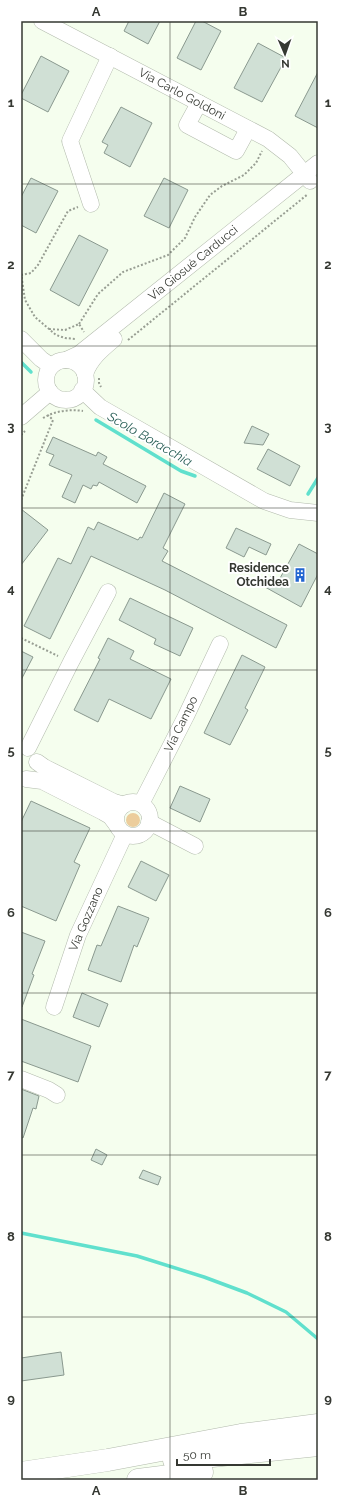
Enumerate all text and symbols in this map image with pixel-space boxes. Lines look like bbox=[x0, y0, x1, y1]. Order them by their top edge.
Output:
text: A bbox=[92, 4, 101, 19]
text: B bbox=[239, 4, 248, 19]
north arrow bbox=[265, 34, 305, 74]
text: N bbox=[281, 57, 290, 70]
street label: Via Carlo Goldoni bbox=[136, 65, 228, 123]
text: 1 bbox=[8, 95, 15, 110]
text: 1 bbox=[325, 95, 332, 110]
street label: Via Giosuè Carducci bbox=[146, 223, 240, 303]
text: 2 bbox=[7, 257, 15, 272]
text: 2 bbox=[324, 257, 332, 272]
water label: Scolo Boracchia bbox=[104, 408, 195, 469]
text: 3 bbox=[7, 419, 15, 434]
text: 3 bbox=[324, 419, 332, 434]
place label: Residence Otchidea bbox=[229, 561, 289, 589]
building icon: Residence Otchidea bbox=[292, 567, 308, 583]
text: 4 bbox=[7, 581, 15, 596]
text: 4 bbox=[324, 581, 332, 596]
street label: Via Campo bbox=[161, 694, 201, 754]
text: 5 bbox=[7, 743, 15, 758]
text: 5 bbox=[324, 743, 332, 758]
street label: Via Gozzano bbox=[66, 885, 106, 953]
text: 6 bbox=[7, 905, 15, 920]
text: 6 bbox=[324, 905, 332, 920]
text: 7 bbox=[7, 1067, 15, 1082]
text: 7 bbox=[324, 1067, 332, 1082]
text: 8 bbox=[7, 1229, 15, 1244]
text: 8 bbox=[324, 1229, 332, 1244]
text: 9 bbox=[7, 1391, 15, 1406]
text: 9 bbox=[324, 1391, 332, 1406]
scale bar bbox=[177, 1441, 270, 1467]
text: 50 m bbox=[183, 1448, 211, 1462]
text: A bbox=[92, 1483, 101, 1498]
text: B bbox=[239, 1483, 248, 1498]

